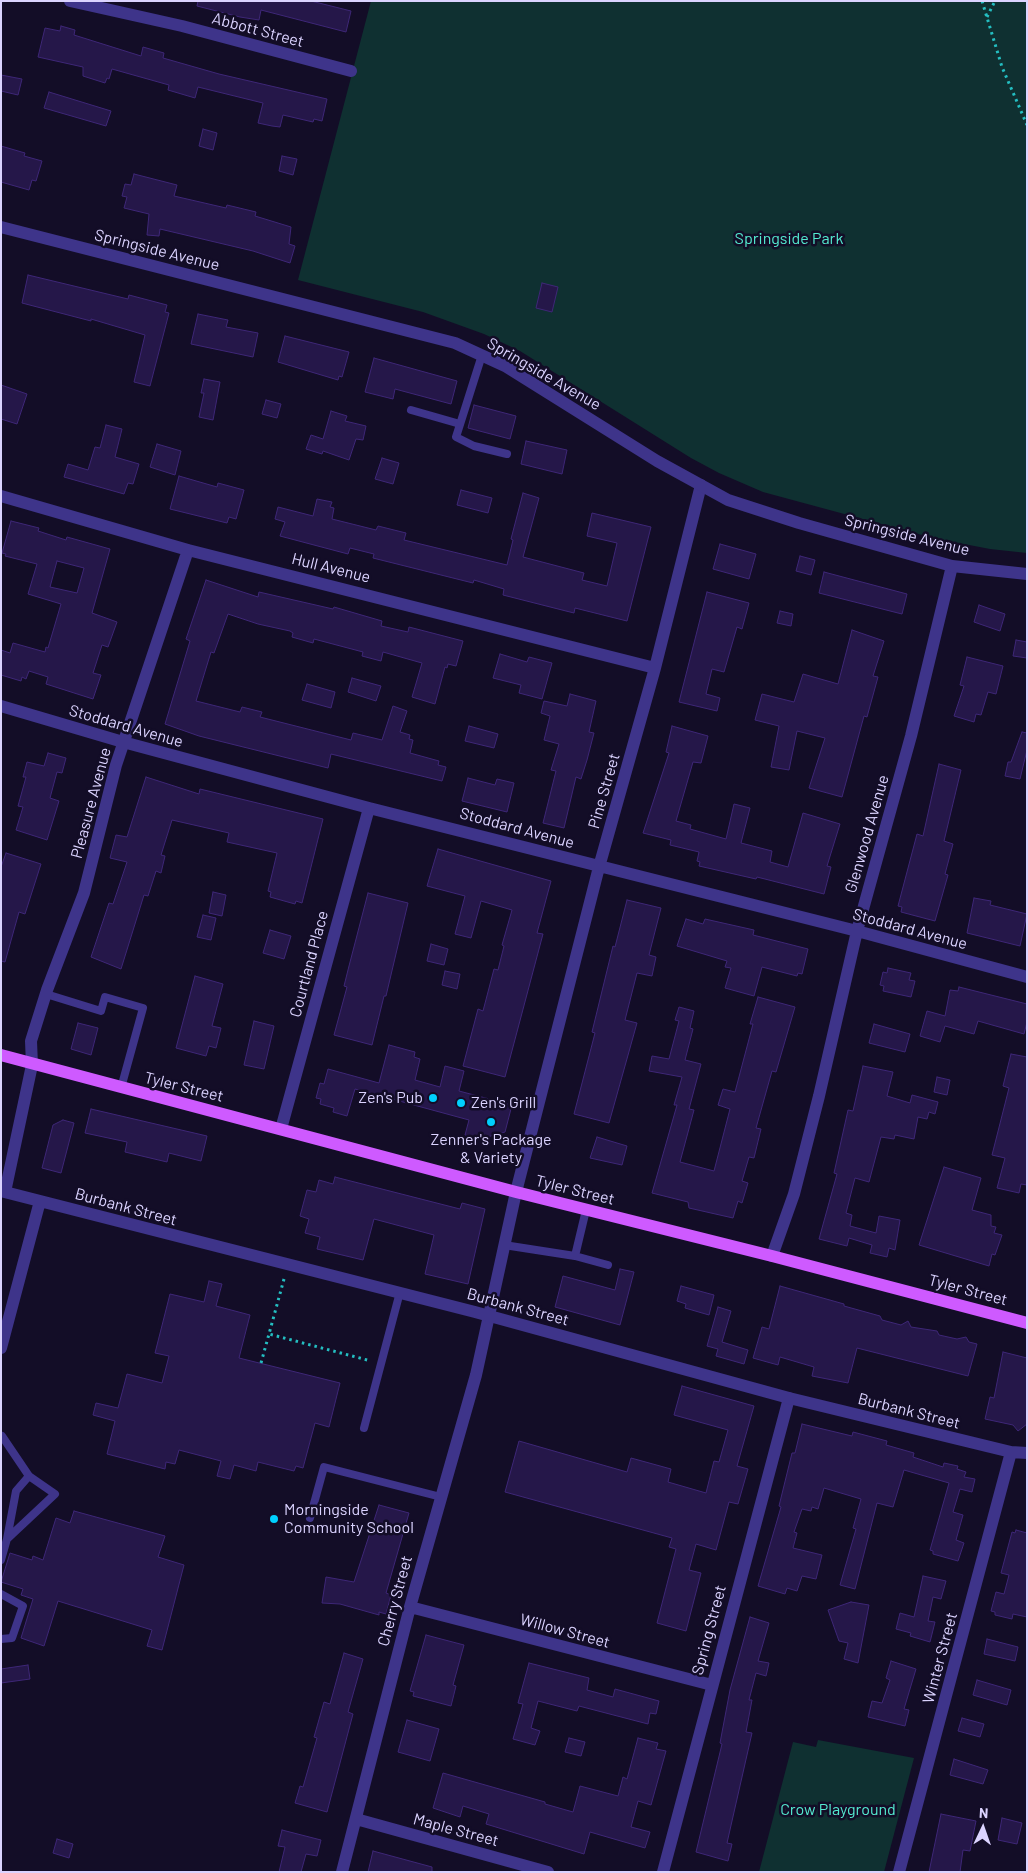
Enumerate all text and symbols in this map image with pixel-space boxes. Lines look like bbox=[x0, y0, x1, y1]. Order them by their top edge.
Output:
street label: Abbott Street bbox=[210, 9, 306, 51]
street label: Springside Avenue bbox=[92, 225, 222, 275]
park label: Springside Park bbox=[735, 229, 843, 249]
street label: Springside Avenue bbox=[484, 334, 604, 414]
street label: Springside Avenue bbox=[842, 510, 972, 560]
street label: Hull Avenue bbox=[290, 549, 372, 587]
street label: Stoddard Avenue bbox=[67, 701, 185, 751]
street label: Pleasure Avenue bbox=[67, 745, 115, 861]
street label: Pine Street bbox=[584, 751, 624, 831]
street label: Glenwood Avenue bbox=[841, 773, 893, 895]
street label: Stoddard Avenue bbox=[458, 803, 576, 853]
street label: Stoddard Avenue bbox=[851, 904, 969, 954]
street label: Courtland Place bbox=[286, 909, 332, 1019]
street label: Tyler Street bbox=[142, 1068, 226, 1106]
place label: Zen's Pub bbox=[358, 1088, 423, 1108]
marker: Zen's Pub bbox=[427, 1092, 439, 1104]
place label: Zen's Grill bbox=[471, 1093, 536, 1113]
marker: Zen's Grill bbox=[455, 1097, 467, 1109]
marker: Zenner's Package & Variety bbox=[485, 1116, 497, 1128]
place label: Zenner's Package & Variety bbox=[431, 1130, 551, 1168]
street label: Tyler Street bbox=[533, 1171, 617, 1209]
street label: Burbank Street bbox=[73, 1184, 179, 1230]
street label: Tyler Street bbox=[926, 1270, 1010, 1310]
street label: Burbank Street bbox=[465, 1284, 571, 1330]
street label: Burbank Street bbox=[856, 1389, 962, 1433]
place label: Morningside Community School bbox=[284, 1500, 414, 1538]
marker: Morningside Community School bbox=[268, 1513, 280, 1525]
street label: Cherry Street bbox=[374, 1554, 416, 1648]
street label: Spring Street bbox=[688, 1583, 730, 1677]
street label: Willow Street bbox=[518, 1610, 612, 1652]
street label: Winter Street bbox=[919, 1610, 961, 1706]
park label: Crow Playground bbox=[780, 1800, 896, 1820]
north arrow bbox=[958, 1803, 1008, 1853]
text: N bbox=[979, 1804, 989, 1821]
street label: Maple Street bbox=[411, 1809, 501, 1851]

